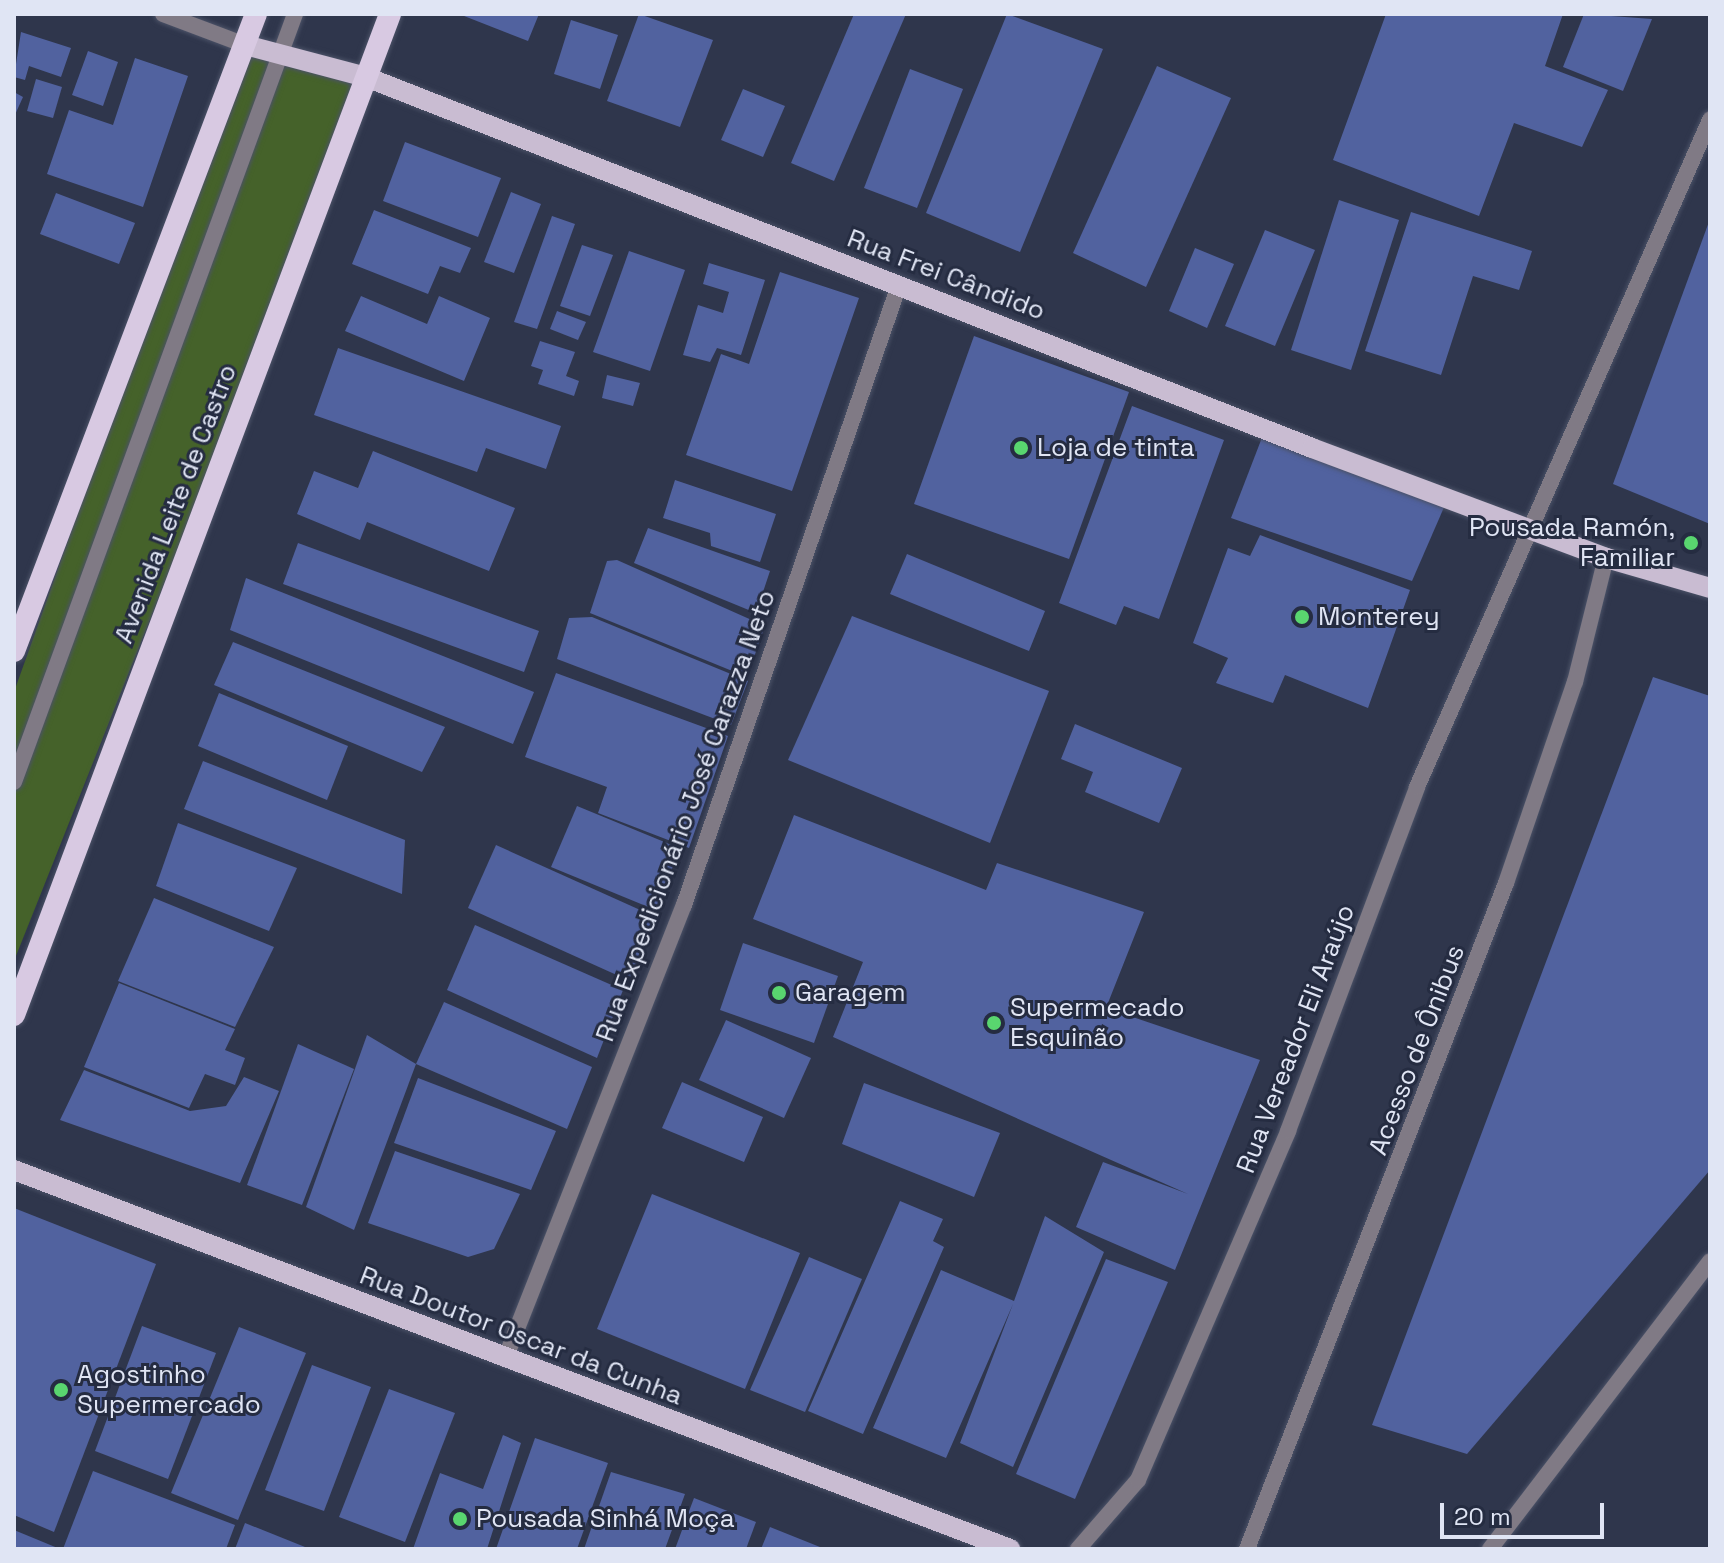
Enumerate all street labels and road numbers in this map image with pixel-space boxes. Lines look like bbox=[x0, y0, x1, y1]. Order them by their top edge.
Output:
street label: Rua Frei Cândido bbox=[843, 223, 1049, 327]
street label: Avenida Leite de Castro bbox=[108, 360, 244, 648]
street label: Rua Expedicionário José Carazza Neto bbox=[590, 586, 782, 1046]
street label: Rua Vereador Eli Araújo bbox=[1230, 900, 1362, 1178]
street label: Acesso de Ônibus bbox=[1363, 941, 1471, 1159]
street label: Rua Doutor Oscar da Cunha bbox=[355, 1260, 687, 1412]

